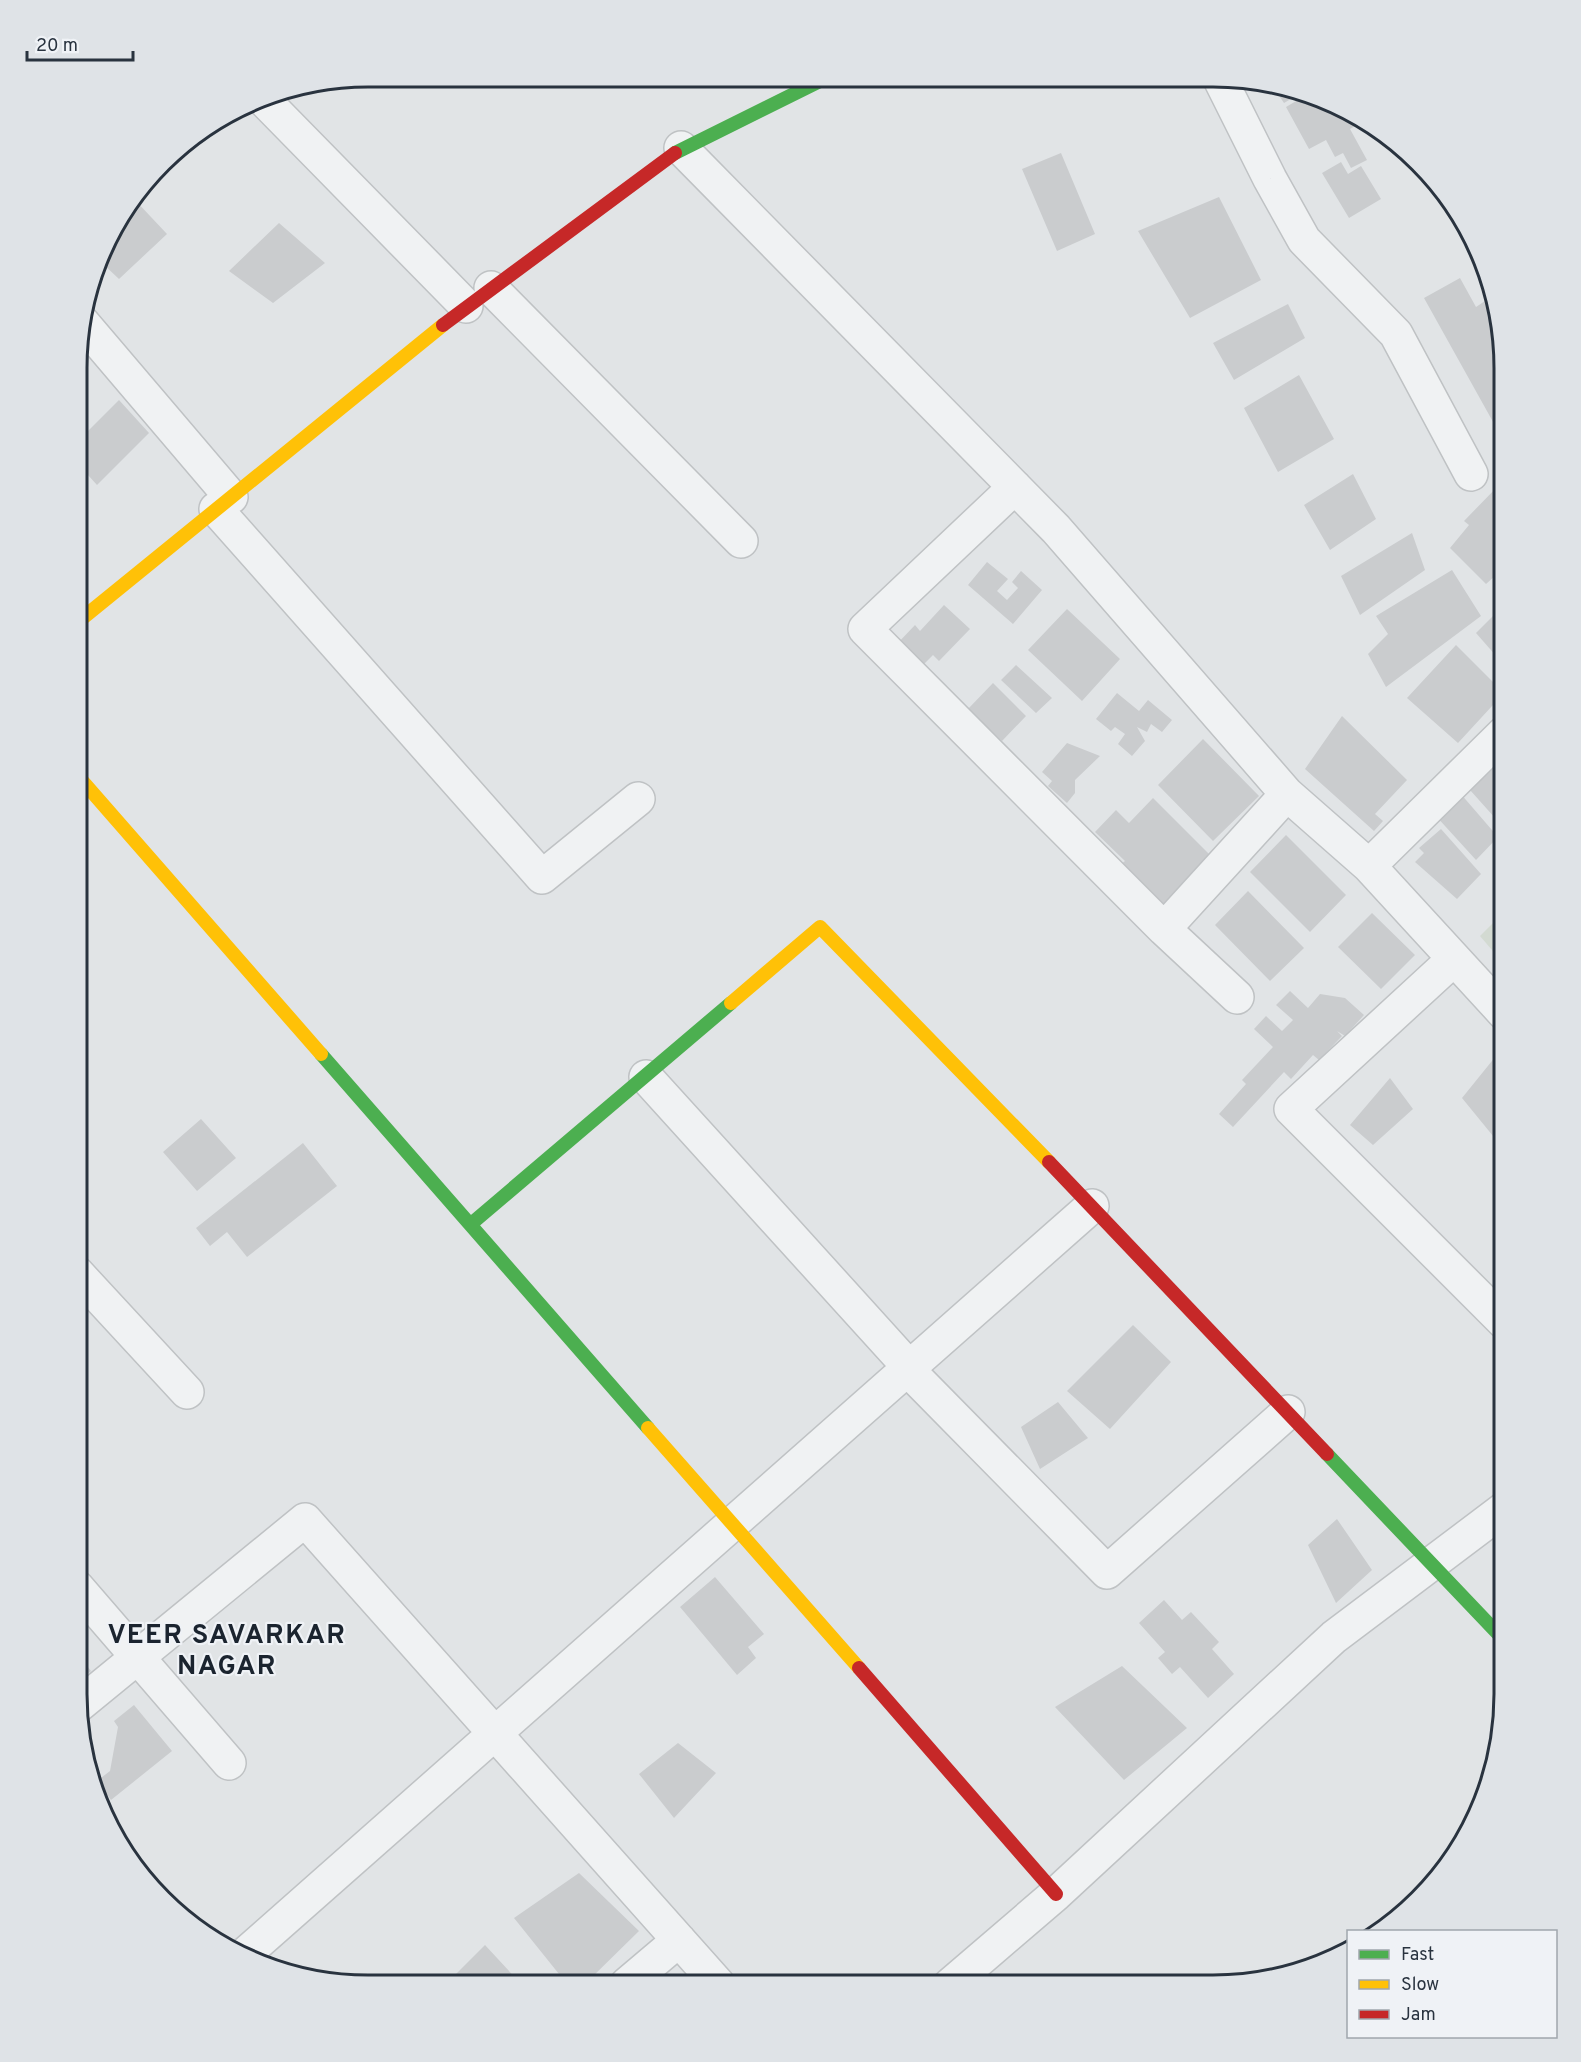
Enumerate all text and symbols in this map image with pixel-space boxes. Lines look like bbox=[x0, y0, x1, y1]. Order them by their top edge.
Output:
scale bar bbox=[27, 24, 134, 62]
text: 20 m bbox=[36, 35, 78, 58]
district label: VEER SAVARKAR NAGAR bbox=[108, 1619, 346, 1684]
legend bbox=[1347, 1930, 1557, 2038]
text: Fast bbox=[1401, 1944, 1434, 1967]
text: Slow bbox=[1401, 1974, 1439, 1997]
text: Jam bbox=[1401, 2004, 1436, 2027]

